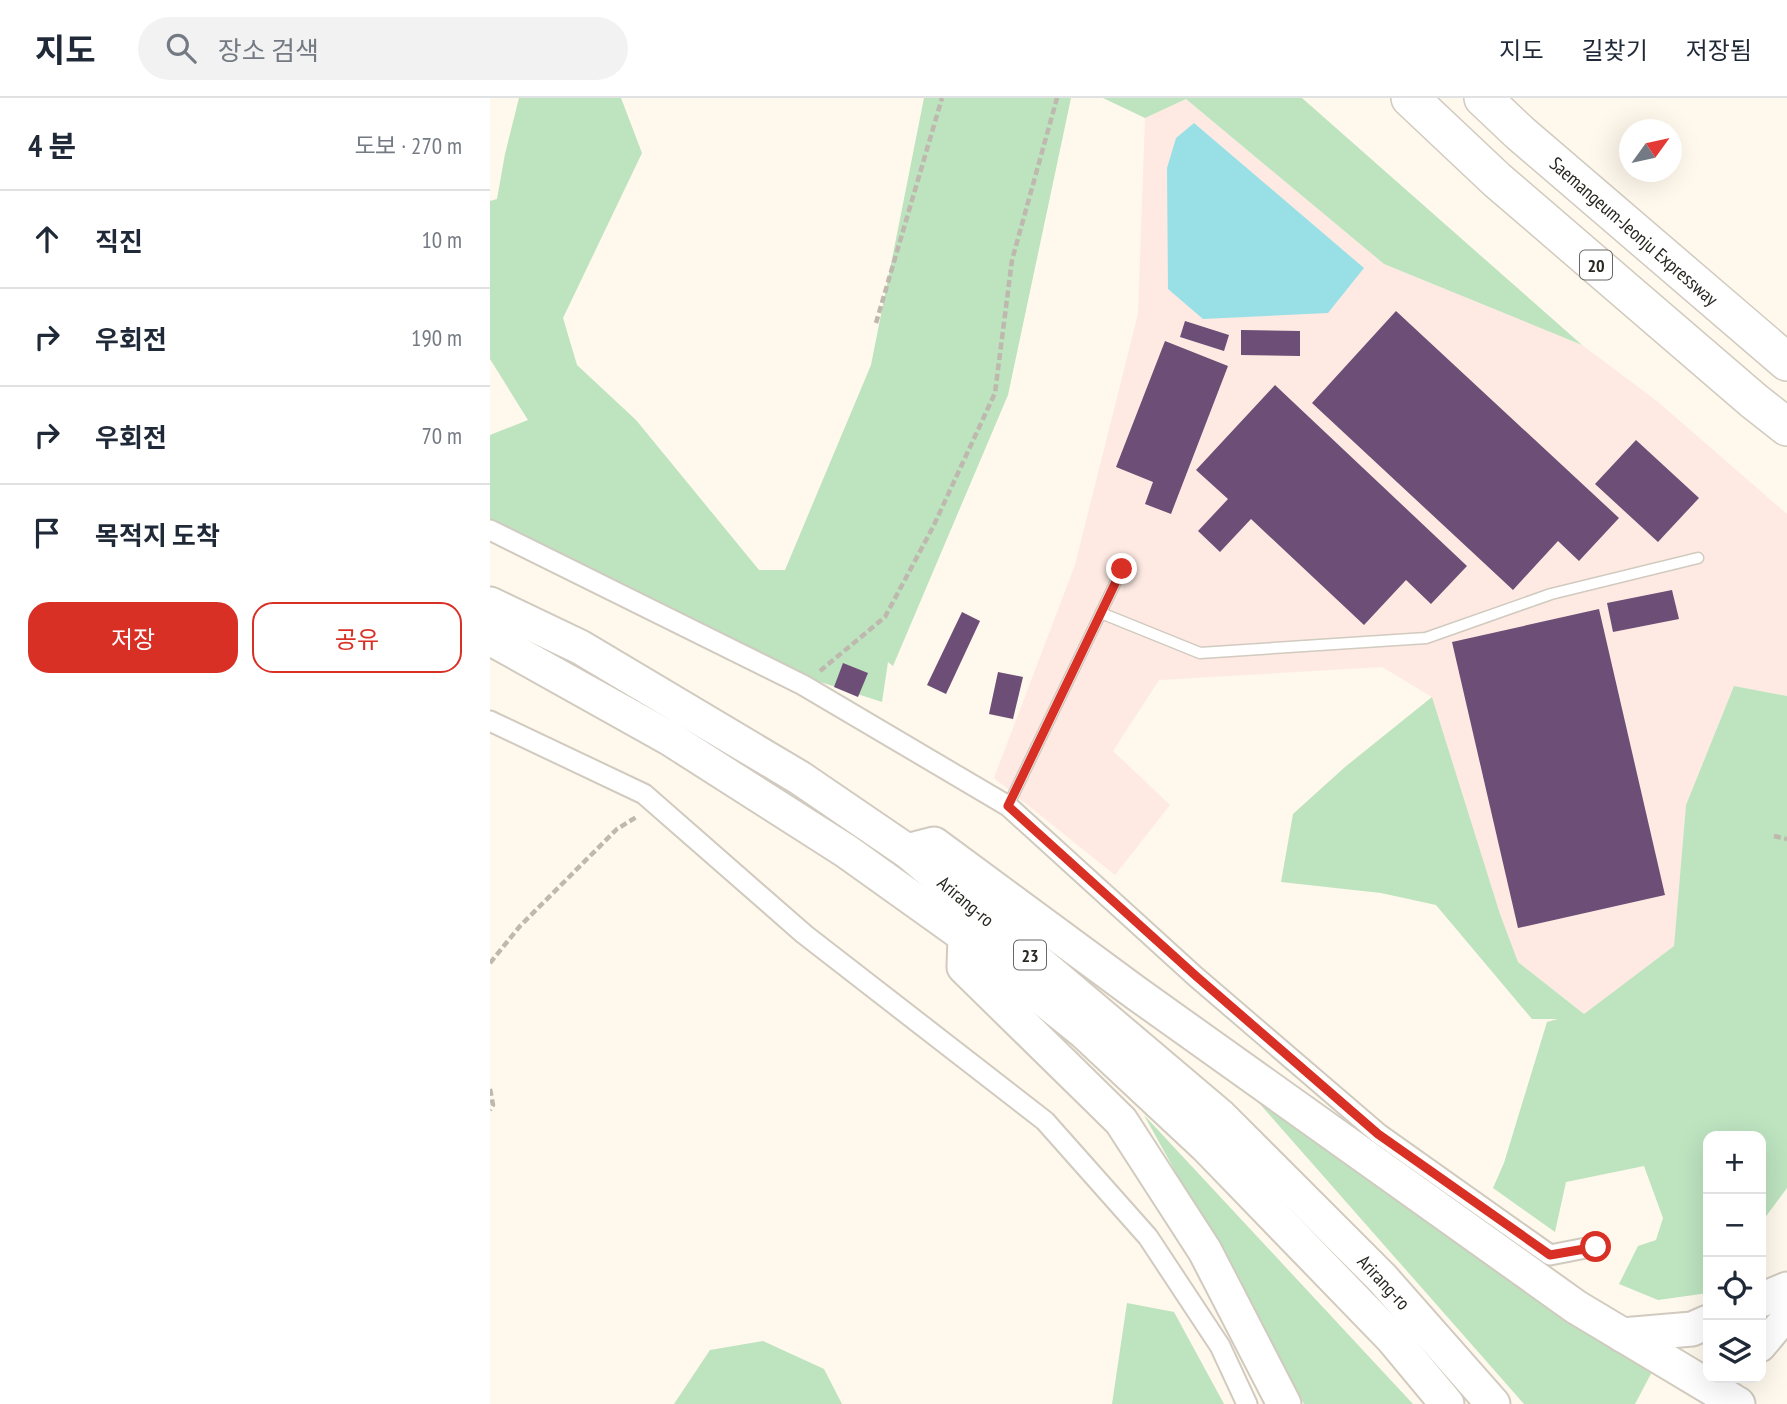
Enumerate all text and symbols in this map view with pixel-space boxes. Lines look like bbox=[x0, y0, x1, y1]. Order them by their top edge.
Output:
search box bbox=[138, 17, 628, 80]
text: 지도 bbox=[35, 28, 96, 71]
icon: search bbox=[162, 29, 200, 67]
text: 장소 검색 bbox=[218, 34, 319, 67]
text: 지도 bbox=[1499, 35, 1544, 66]
text: 길찾기 bbox=[1582, 35, 1648, 66]
text: 저장됨 bbox=[1686, 35, 1752, 66]
north arrow bbox=[1619, 119, 1682, 182]
text: 4 분 bbox=[28, 126, 76, 165]
text: 도보 · 270 m bbox=[354, 131, 462, 160]
street label: Saemangeum-Jeonju Expressway bbox=[1545, 151, 1724, 311]
icon: ahead bbox=[28, 220, 66, 258]
text: 직진 bbox=[95, 225, 143, 258]
text: 10 m bbox=[421, 225, 462, 254]
road number: 20 bbox=[1580, 250, 1612, 280]
icon: right bbox=[28, 318, 66, 356]
text: 우회전 bbox=[95, 323, 167, 356]
text: 190 m bbox=[411, 323, 462, 352]
icon: right bbox=[28, 416, 66, 454]
text: 우회전 bbox=[95, 421, 167, 454]
text: 70 m bbox=[421, 421, 462, 450]
icon: arrive bbox=[28, 514, 66, 552]
text: 목적지 도착 bbox=[95, 519, 220, 552]
route end bbox=[1106, 553, 1137, 584]
button: 저장 bbox=[28, 602, 238, 673]
button: 공유 bbox=[252, 602, 462, 673]
street label: Arirang-ro bbox=[933, 870, 999, 932]
road number: 23 bbox=[1014, 940, 1046, 970]
map controls bbox=[1703, 1131, 1766, 1383]
button: + bbox=[1703, 1131, 1766, 1194]
button: − bbox=[1703, 1194, 1766, 1257]
route start bbox=[1580, 1231, 1611, 1262]
street label: Arirang-ro bbox=[1353, 1249, 1415, 1315]
button: locate bbox=[1703, 1257, 1766, 1320]
button: layers bbox=[1703, 1320, 1766, 1383]

